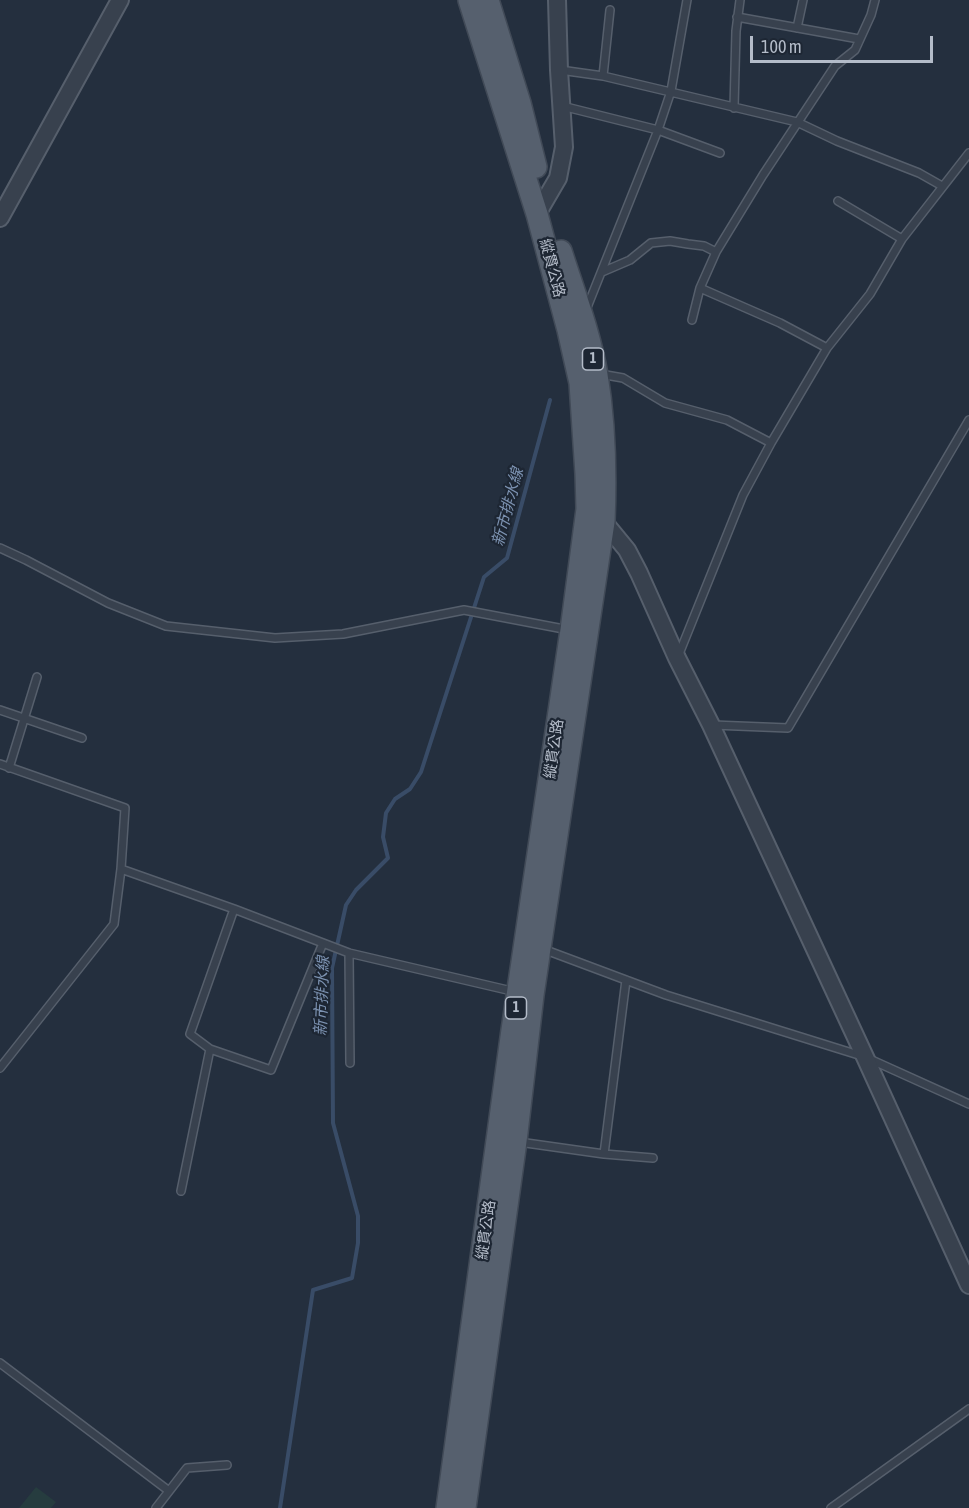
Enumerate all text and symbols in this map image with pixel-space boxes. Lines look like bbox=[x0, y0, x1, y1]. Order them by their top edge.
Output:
scale bar bbox=[753, 24, 936, 62]
text: 100 m bbox=[761, 36, 802, 57]
street label: 縱貫公路 bbox=[536, 237, 568, 299]
road number: 1 bbox=[582, 348, 604, 370]
water label: 新市排水線 bbox=[488, 466, 528, 548]
street label: 縱貫公路 bbox=[541, 718, 567, 780]
water label: 新市排水線 bbox=[311, 956, 333, 1036]
road number: 1 bbox=[506, 997, 526, 1019]
street label: 縱貫公路 bbox=[473, 1199, 499, 1261]

